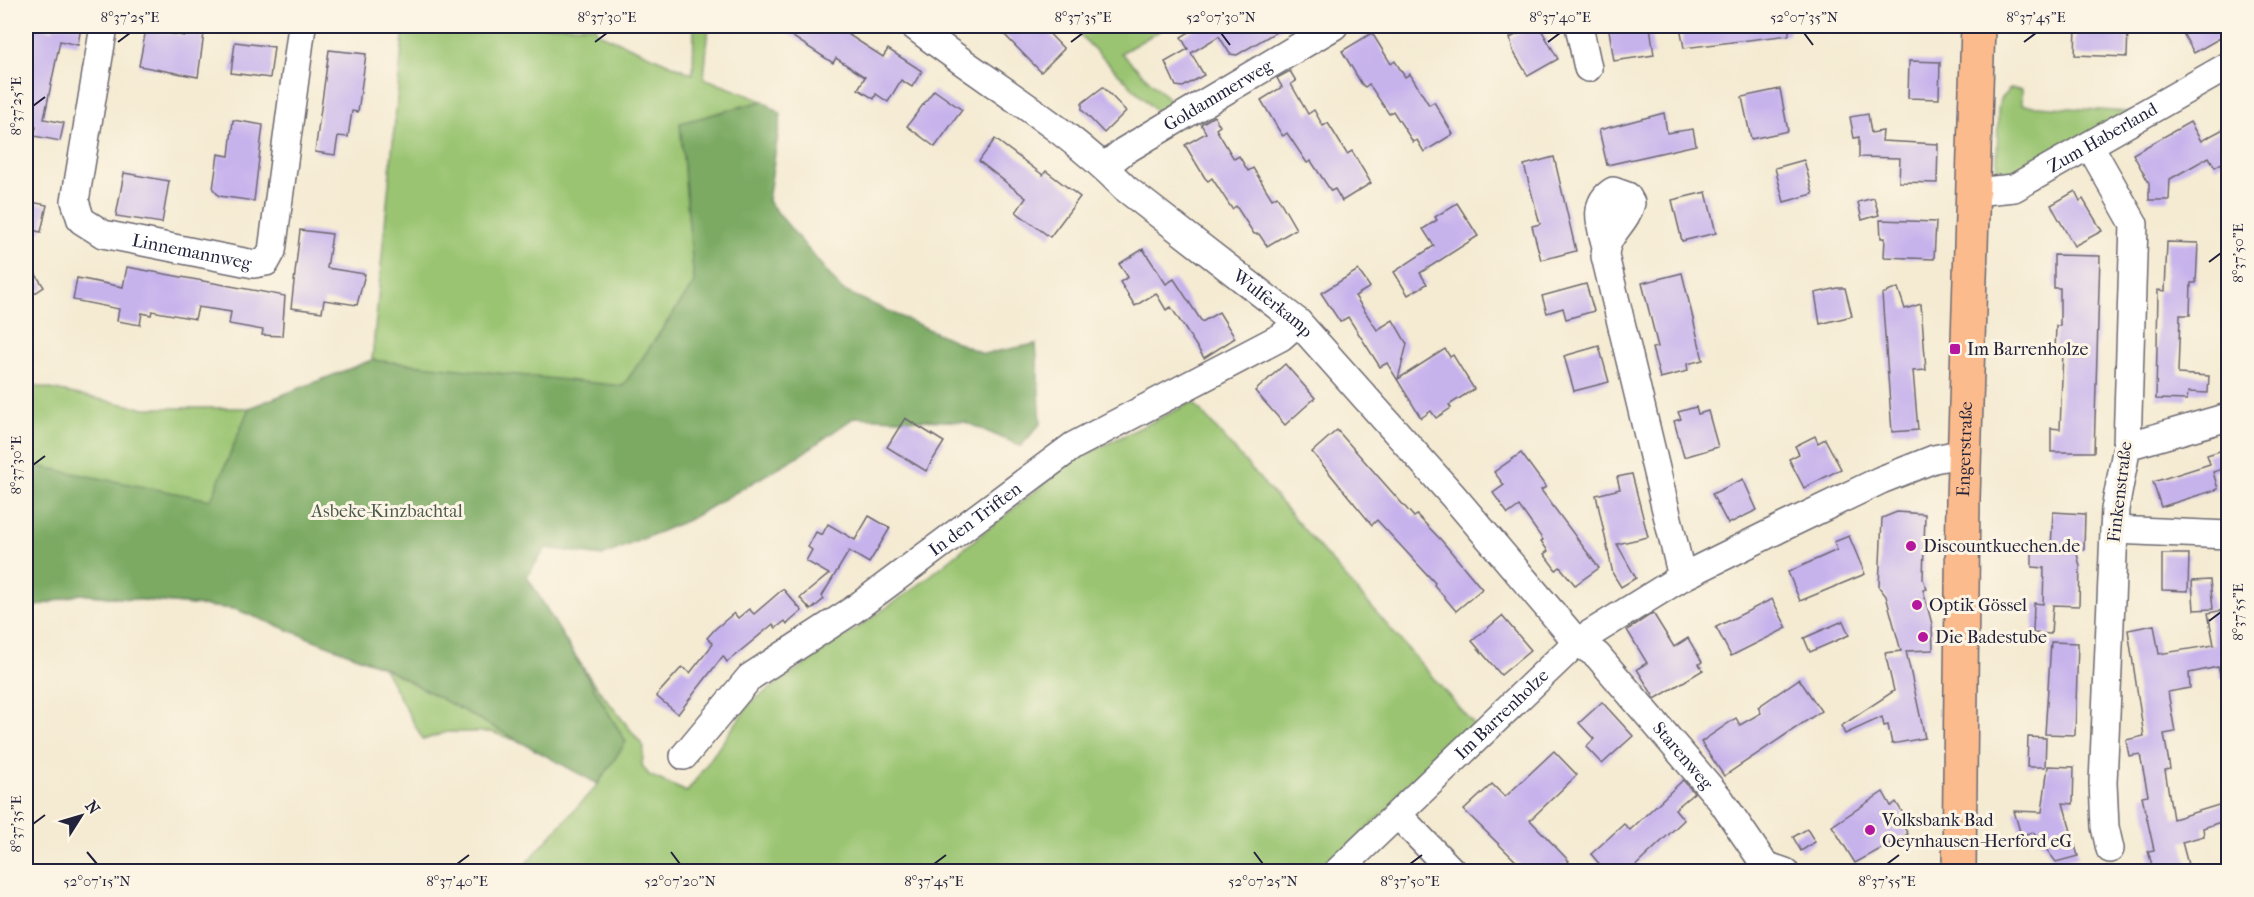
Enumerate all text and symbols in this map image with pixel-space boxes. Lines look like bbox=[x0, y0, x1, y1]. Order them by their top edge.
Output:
text: 8°37'25"E bbox=[101, 8, 159, 26]
text: 8°37'30"E bbox=[577, 8, 637, 26]
text: 8°37'35"E bbox=[1054, 8, 1112, 26]
text: 52°07'30"N bbox=[1186, 8, 1257, 26]
text: 8°37'40"E bbox=[1529, 8, 1591, 26]
text: 52°07'35"N bbox=[1770, 8, 1839, 26]
text: 8°37'45"E bbox=[2006, 8, 2066, 26]
street label: Goldammerweg bbox=[1160, 54, 1276, 136]
text: 8°37'25"E bbox=[7, 77, 25, 135]
street label: Zum Haberland bbox=[2044, 98, 2161, 177]
text: 8°37'50"E bbox=[2229, 223, 2247, 283]
street label: Linnemannweg bbox=[130, 230, 254, 274]
street label: Wulferkamp bbox=[1228, 264, 1317, 342]
place label: Im Barrenholze bbox=[1967, 339, 2088, 360]
marker: Im Barrenholze bbox=[1948, 342, 1962, 356]
street label: Engerstraße bbox=[1953, 401, 1977, 497]
text: 8°37'30"E bbox=[7, 435, 25, 495]
street label: Finkenstraße bbox=[2103, 440, 2137, 544]
street label: In den Triften bbox=[925, 477, 1026, 560]
park label: Asbeke-Kinzbachtal bbox=[310, 501, 463, 522]
place label: Discountkuechen.de bbox=[1923, 536, 2080, 557]
marker: Discountkuechen.de bbox=[1904, 539, 1918, 553]
text: 8°37'55"E bbox=[2229, 583, 2247, 641]
place label: Optik Gössel bbox=[1929, 595, 2027, 616]
marker: Optik Gössel bbox=[1910, 598, 1924, 612]
place label: Die Badestube bbox=[1935, 627, 2047, 648]
marker: Die Badestube bbox=[1916, 630, 1930, 644]
street label: Im Barrenholze bbox=[1451, 665, 1553, 764]
street label: Starenweg bbox=[1648, 718, 1718, 794]
north arrow bbox=[51, 786, 111, 846]
text: 8°37'35"E bbox=[7, 795, 25, 853]
text: N bbox=[81, 797, 104, 819]
place label: Volksbank Bad Oeynhausen-Herford eG bbox=[1881, 810, 2072, 852]
marker: Volksbank Bad Oeynhausen-Herford eG bbox=[1863, 823, 1877, 837]
text: 52°07'15"N bbox=[63, 872, 131, 890]
text: 8°37'40"E bbox=[426, 872, 488, 890]
text: 52°07'20"N bbox=[644, 872, 716, 890]
text: 8°37'45"E bbox=[904, 872, 964, 890]
text: 52°07'25"N bbox=[1228, 872, 1299, 890]
text: 8°37'50"E bbox=[1380, 872, 1440, 890]
text: 8°37'55"E bbox=[1858, 872, 1916, 890]

